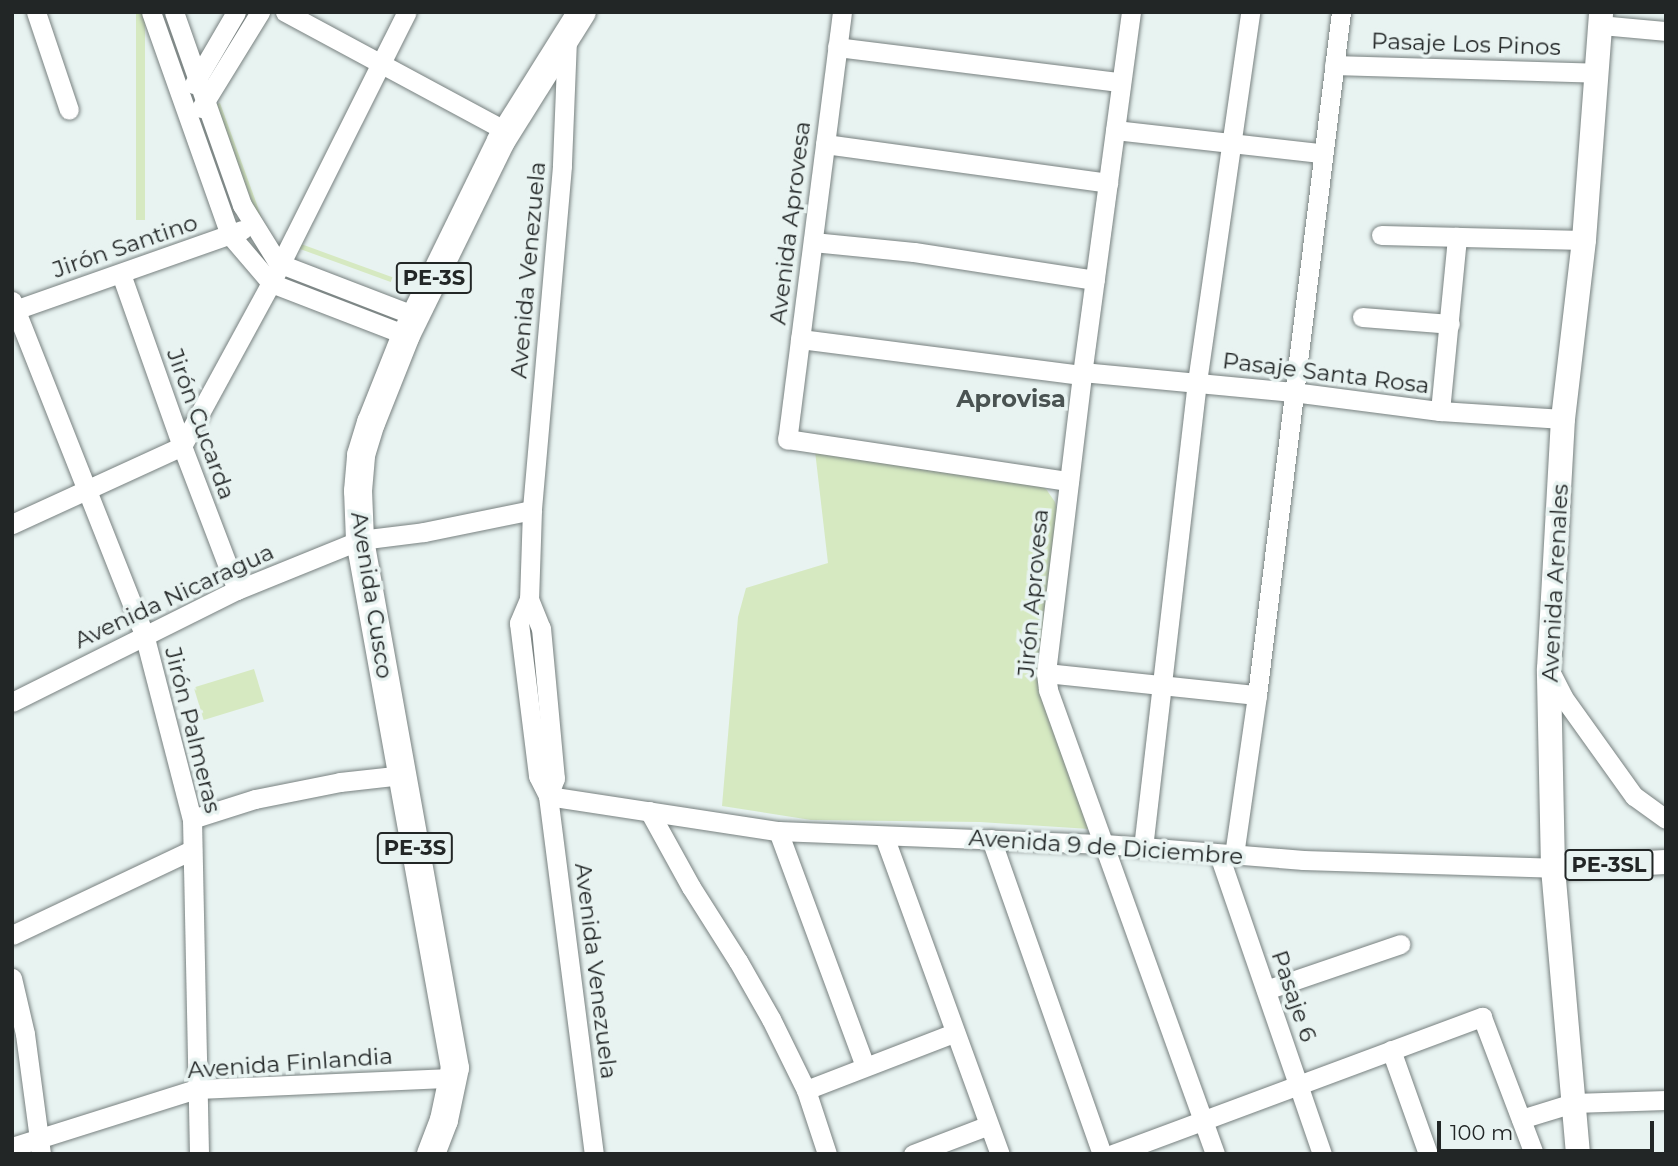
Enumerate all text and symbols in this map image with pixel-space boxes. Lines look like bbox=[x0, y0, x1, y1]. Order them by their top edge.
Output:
street label: Pasaje Los Pinos bbox=[1371, 27, 1561, 61]
street label: Avenida Aprovesa bbox=[764, 120, 816, 326]
street label: Avenida Venezuela bbox=[505, 160, 551, 380]
street label: Jirón Santino bbox=[49, 208, 201, 284]
road number: PE-3S bbox=[396, 260, 472, 296]
street label: Jirón Cucarda bbox=[161, 345, 241, 503]
street label: Pasaje Santa Rosa bbox=[1221, 347, 1431, 399]
district label: Aprovisa bbox=[956, 385, 1066, 413]
street label: Avenida Arenales bbox=[1536, 483, 1574, 683]
street label: Jirón Aprovesa bbox=[1012, 508, 1054, 678]
street label: Avenida Cusco bbox=[345, 510, 399, 680]
street label: Avenida Nicaragua bbox=[70, 538, 278, 654]
street label: Jirón Palmeras bbox=[159, 644, 227, 816]
street label: Avenida 9 de Diciembre bbox=[968, 824, 1244, 870]
road number: PE-3S bbox=[376, 830, 453, 866]
road number: PE-3SL bbox=[1564, 848, 1654, 882]
street label: Avenida Venezuela bbox=[569, 861, 623, 1081]
street label: Pasaje 6 bbox=[1266, 947, 1322, 1045]
street label: Avenida Finlandia bbox=[186, 1042, 394, 1084]
scale bar bbox=[1440, 1106, 1657, 1150]
text: 100 m bbox=[1450, 1120, 1513, 1145]

